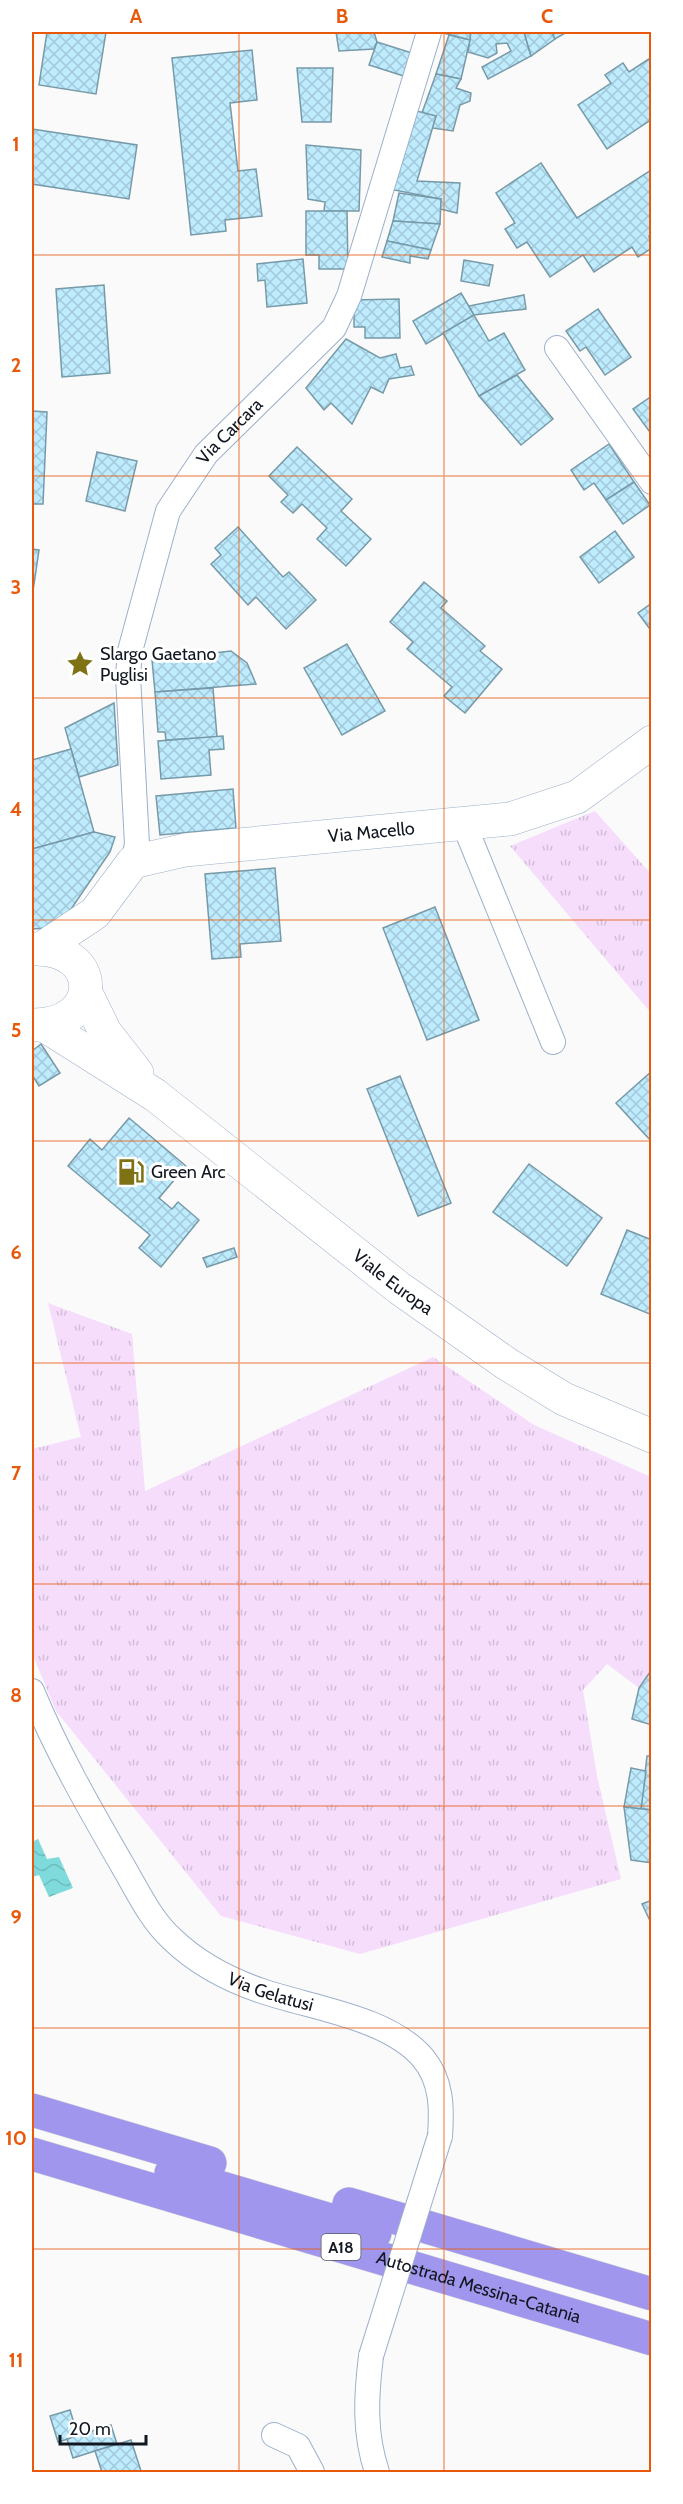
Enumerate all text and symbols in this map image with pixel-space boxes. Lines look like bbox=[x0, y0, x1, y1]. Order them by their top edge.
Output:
text: A bbox=[130, 4, 143, 28]
text: B bbox=[336, 4, 348, 28]
text: C bbox=[541, 4, 553, 28]
text: 1 bbox=[12, 132, 20, 156]
text: 2 bbox=[11, 353, 21, 377]
street label: Via Carcara bbox=[192, 393, 267, 468]
text: 3 bbox=[11, 575, 21, 599]
place label: Slargo Gaetano Puglisi bbox=[100, 643, 217, 686]
place icon: Slargo Gaetano Puglisi bbox=[65, 649, 95, 679]
text: 4 bbox=[10, 797, 22, 821]
street label: Via Macello bbox=[327, 817, 416, 847]
text: 5 bbox=[11, 1018, 21, 1042]
fuel station icon: Green Arc bbox=[116, 1157, 146, 1187]
place label: Green Arc bbox=[151, 1161, 226, 1183]
text: 6 bbox=[10, 1240, 22, 1264]
street label: Viale Europa bbox=[348, 1245, 438, 1320]
text: 7 bbox=[11, 1461, 22, 1485]
text: 8 bbox=[10, 1683, 22, 1707]
text: 9 bbox=[10, 1905, 22, 1929]
street label: Via Gelatusi bbox=[224, 1968, 316, 2016]
text: 10 bbox=[5, 2126, 27, 2150]
road number: A18 bbox=[322, 2234, 360, 2260]
street label: Autostrada Messina-Catania bbox=[374, 2246, 584, 2328]
text: 11 bbox=[9, 2348, 23, 2372]
scale bar bbox=[60, 2408, 146, 2446]
text: 20 m bbox=[69, 2418, 111, 2440]

